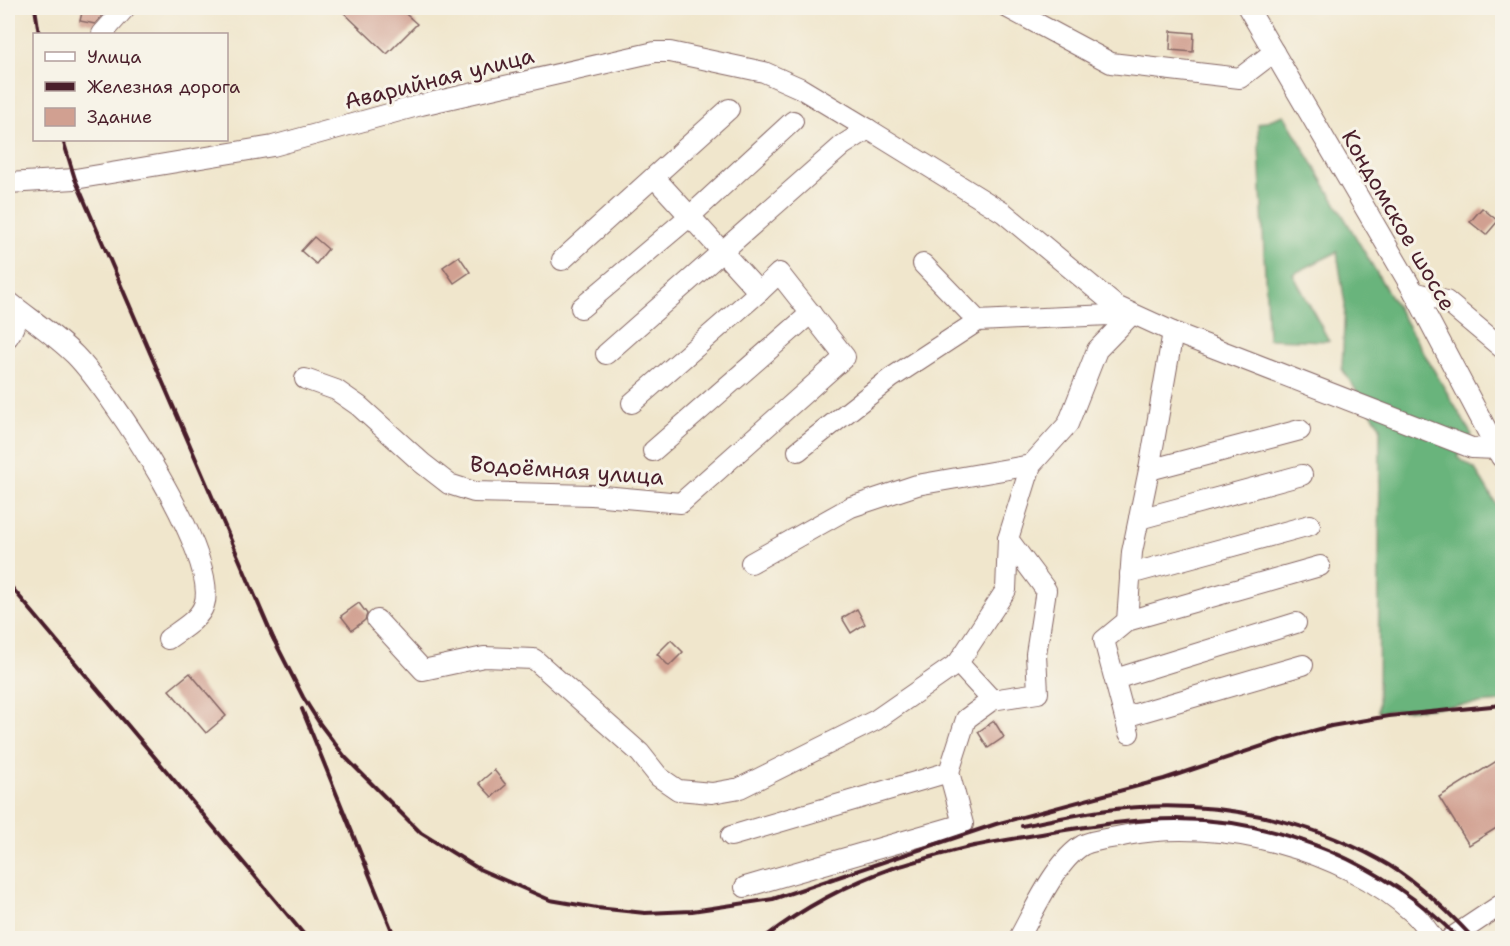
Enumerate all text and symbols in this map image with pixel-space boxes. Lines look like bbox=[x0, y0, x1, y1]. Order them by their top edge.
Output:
legend bbox=[33, 33, 228, 141]
street label: Аварийная улица bbox=[341, 41, 537, 116]
text: Улица bbox=[87, 45, 141, 69]
text: Железная дорога bbox=[87, 75, 240, 99]
text: Здание bbox=[87, 105, 152, 129]
street label: Кондомское шоссе bbox=[1335, 124, 1462, 316]
street label: Водоёмная улица bbox=[469, 449, 665, 492]

